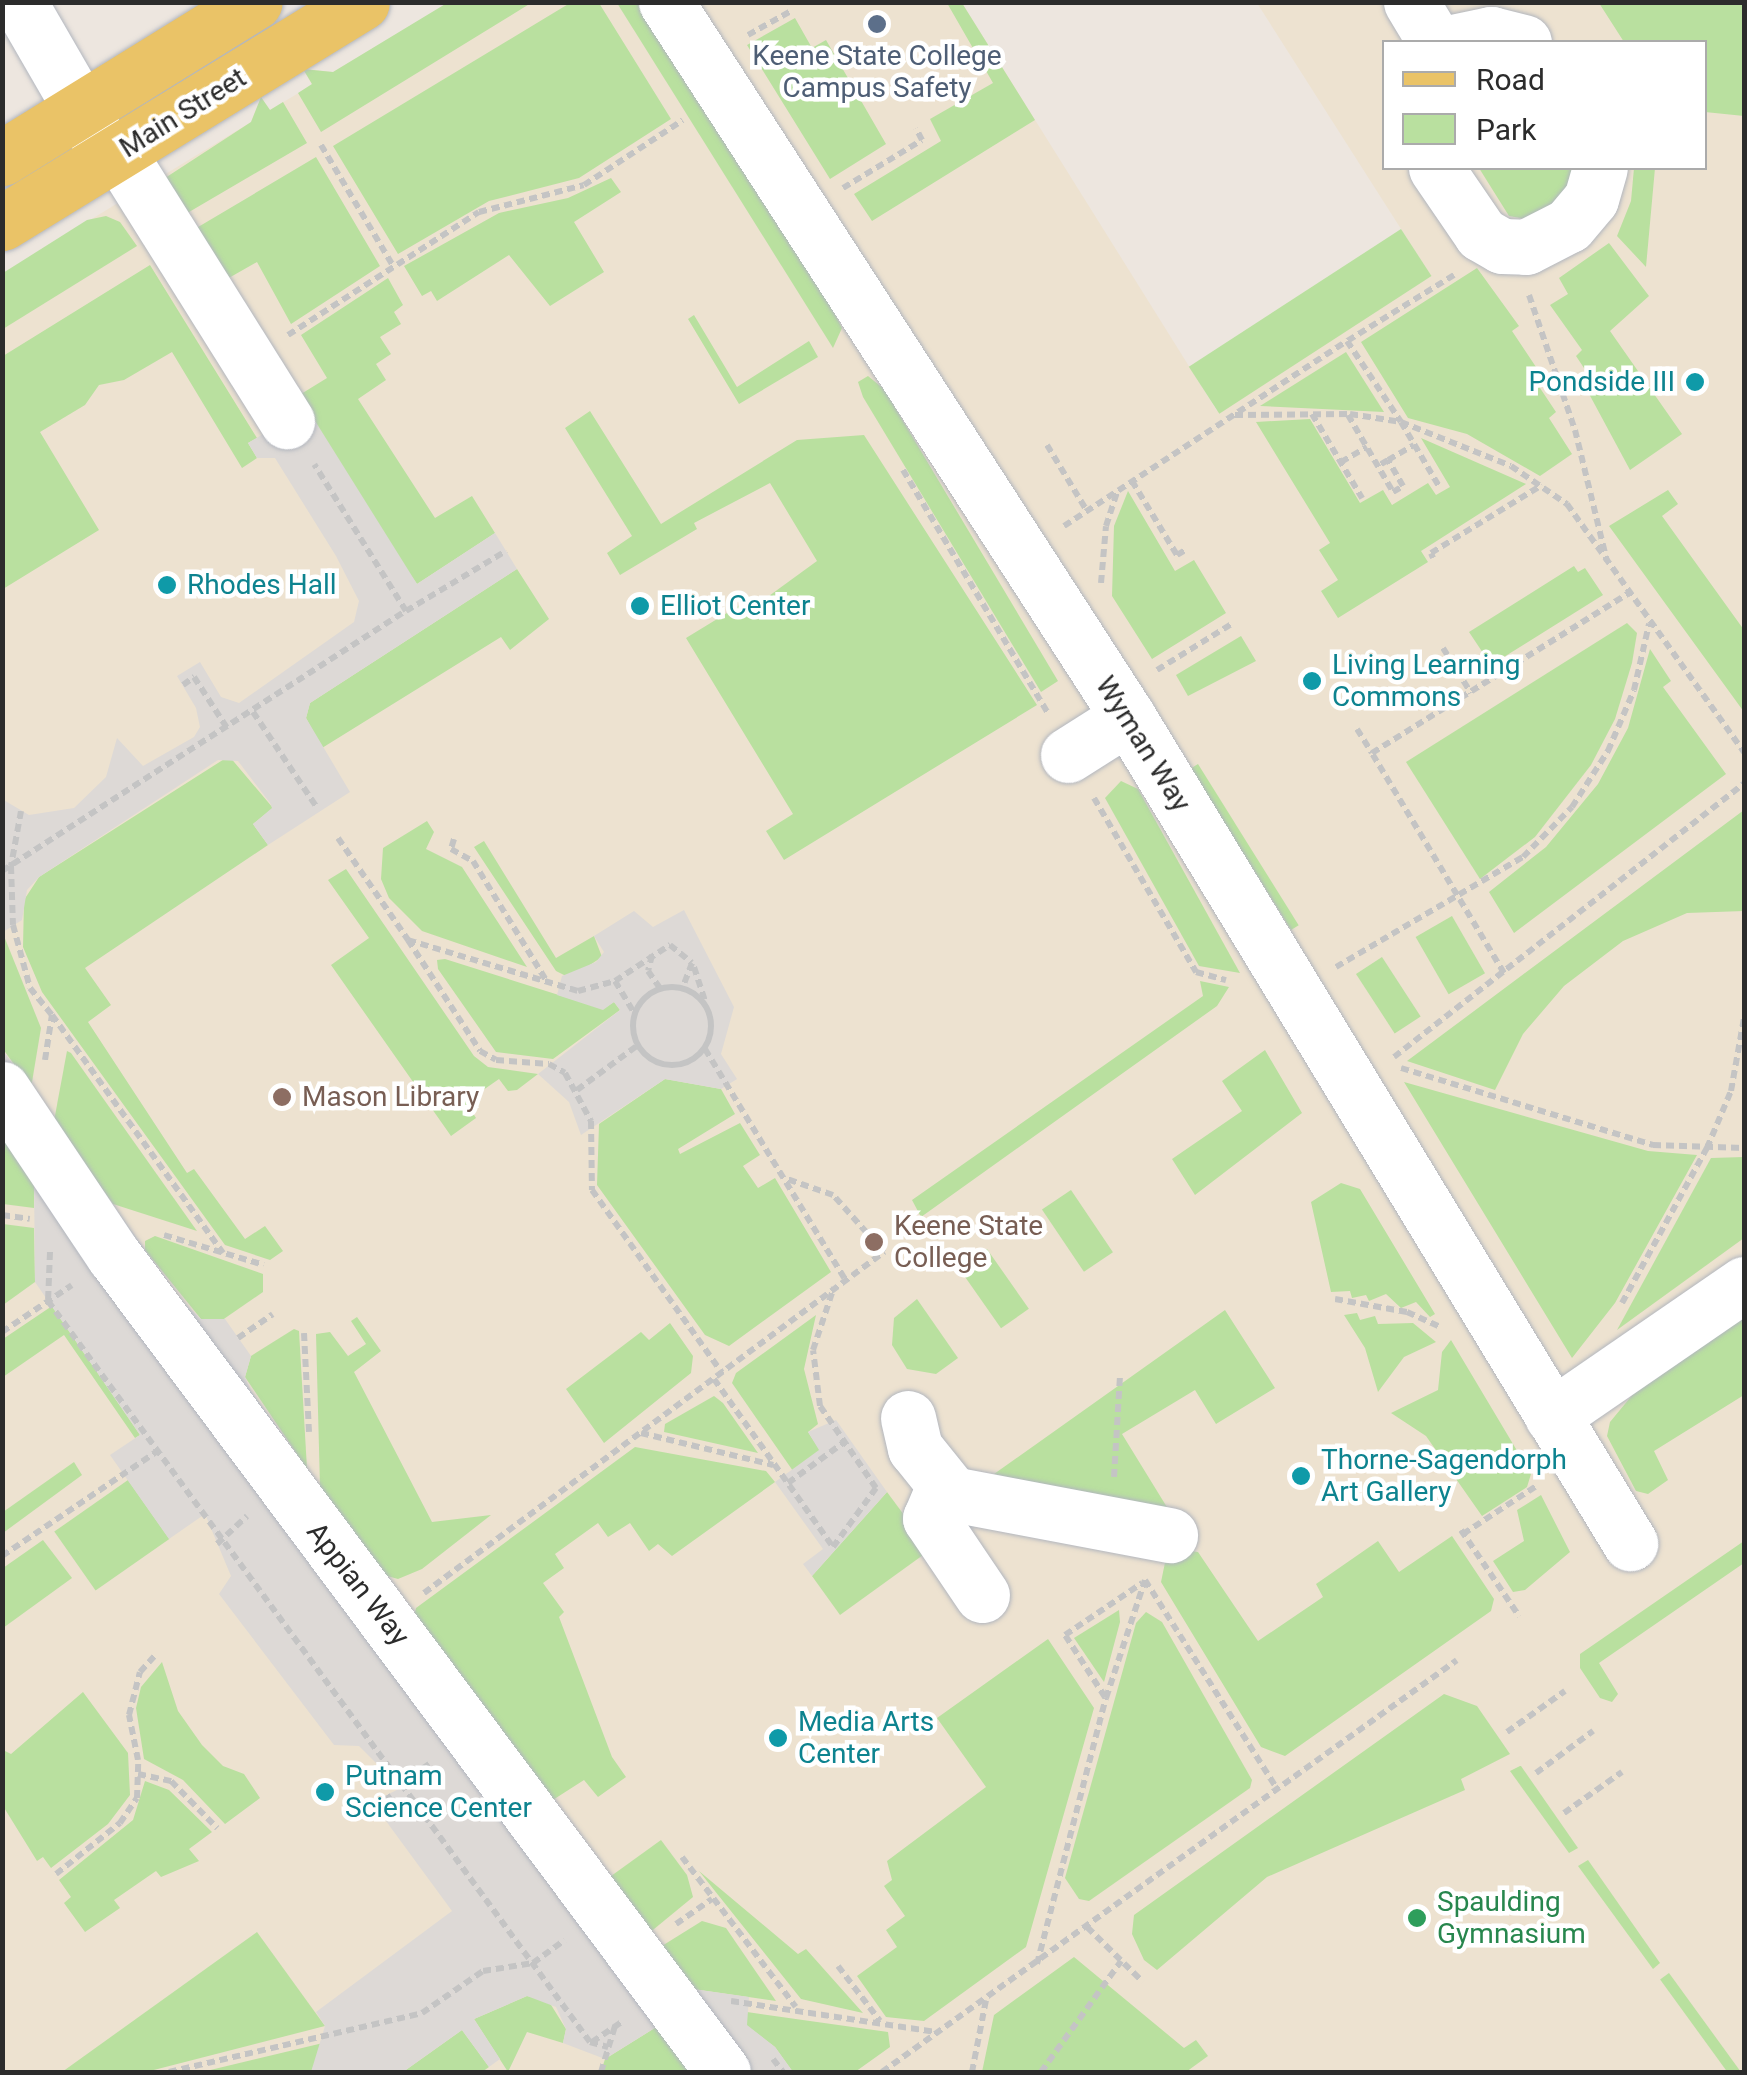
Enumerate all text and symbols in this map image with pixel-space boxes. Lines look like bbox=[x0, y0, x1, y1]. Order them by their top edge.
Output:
marker: Keene State College Campus Safety bbox=[866, 13, 888, 35]
place label: Keene State College Campus Safety bbox=[752, 39, 1002, 105]
legend bbox=[1382, 40, 1707, 170]
street label: Main Street bbox=[114, 61, 252, 165]
text: Road bbox=[1476, 62, 1545, 97]
text: Park bbox=[1476, 112, 1536, 147]
place label: Pondside III bbox=[1529, 365, 1675, 399]
marker: Pondside III bbox=[1684, 371, 1706, 393]
place label: Rhodes Hall bbox=[187, 568, 337, 602]
marker: Rhodes Hall bbox=[156, 574, 178, 596]
place label: Elliot Center bbox=[660, 589, 810, 623]
marker: Elliot Center bbox=[629, 595, 651, 617]
place label: Living Learning Commons bbox=[1332, 648, 1520, 714]
street label: Wyman Way bbox=[1088, 670, 1198, 818]
marker: Living Learning Commons bbox=[1301, 670, 1323, 692]
place label: Mason Library bbox=[302, 1080, 479, 1114]
marker: Mason Library bbox=[271, 1086, 293, 1108]
place label: Keene State College bbox=[894, 1209, 1043, 1275]
marker: Keene State College bbox=[863, 1231, 885, 1253]
place label: Thorne-Sagendorph Art Gallery bbox=[1321, 1443, 1567, 1509]
marker: Thorne-Sagendorph Art Gallery bbox=[1290, 1465, 1312, 1487]
street label: Appian Way bbox=[300, 1516, 416, 1652]
place label: Media Arts Center bbox=[798, 1705, 934, 1771]
marker: Media Arts Center bbox=[767, 1727, 789, 1749]
place label: Putnam Science Center bbox=[345, 1759, 532, 1825]
marker: Putnam Science Center bbox=[314, 1781, 336, 1803]
place label: Spaulding Gymnasium bbox=[1437, 1885, 1586, 1951]
marker: Spaulding Gymnasium bbox=[1406, 1907, 1428, 1929]

